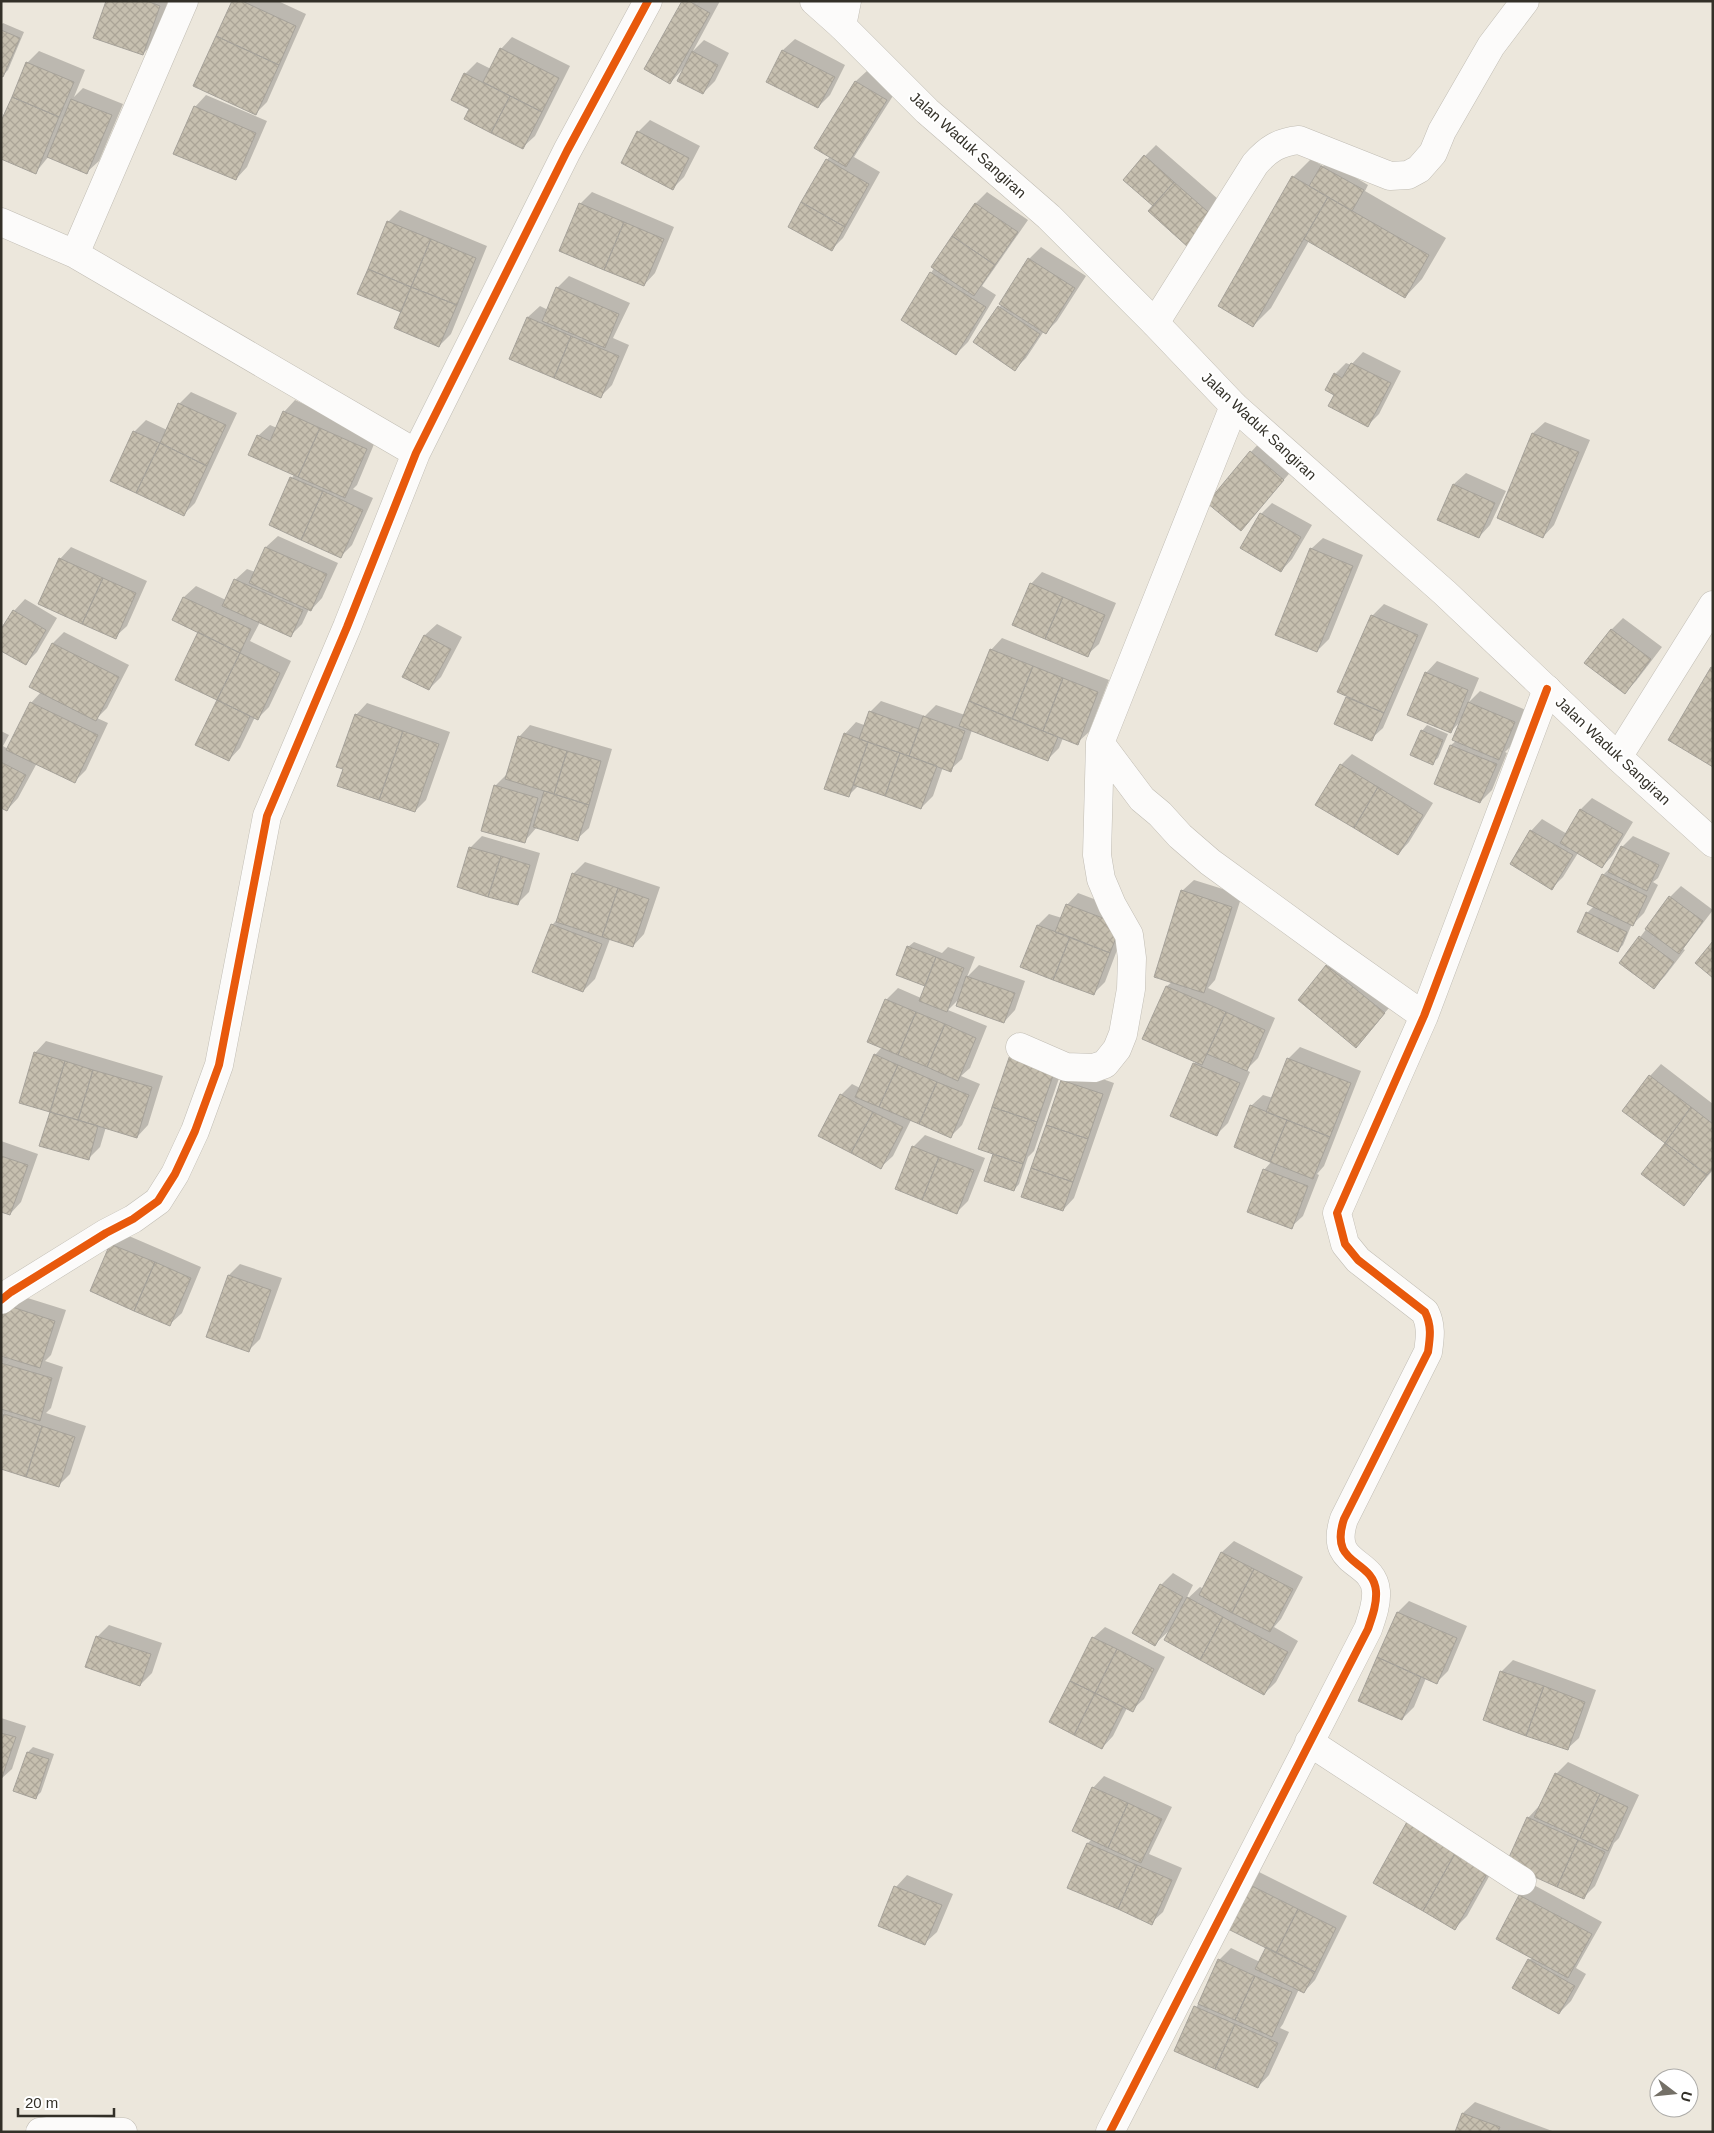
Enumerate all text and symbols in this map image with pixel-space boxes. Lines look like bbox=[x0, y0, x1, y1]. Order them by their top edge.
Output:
street label: Jalan Waduk Sangiran bbox=[907, 88, 1030, 201]
street label: Jalan Waduk Sangiran bbox=[1199, 368, 1320, 483]
street label: Jalan Waduk Sangiran bbox=[1553, 693, 1674, 808]
north arrow bbox=[1649, 2068, 1699, 2118]
scale bar bbox=[18, 2086, 114, 2118]
text: U bbox=[1677, 2090, 1696, 2104]
text: 20 m bbox=[25, 2094, 58, 2111]

